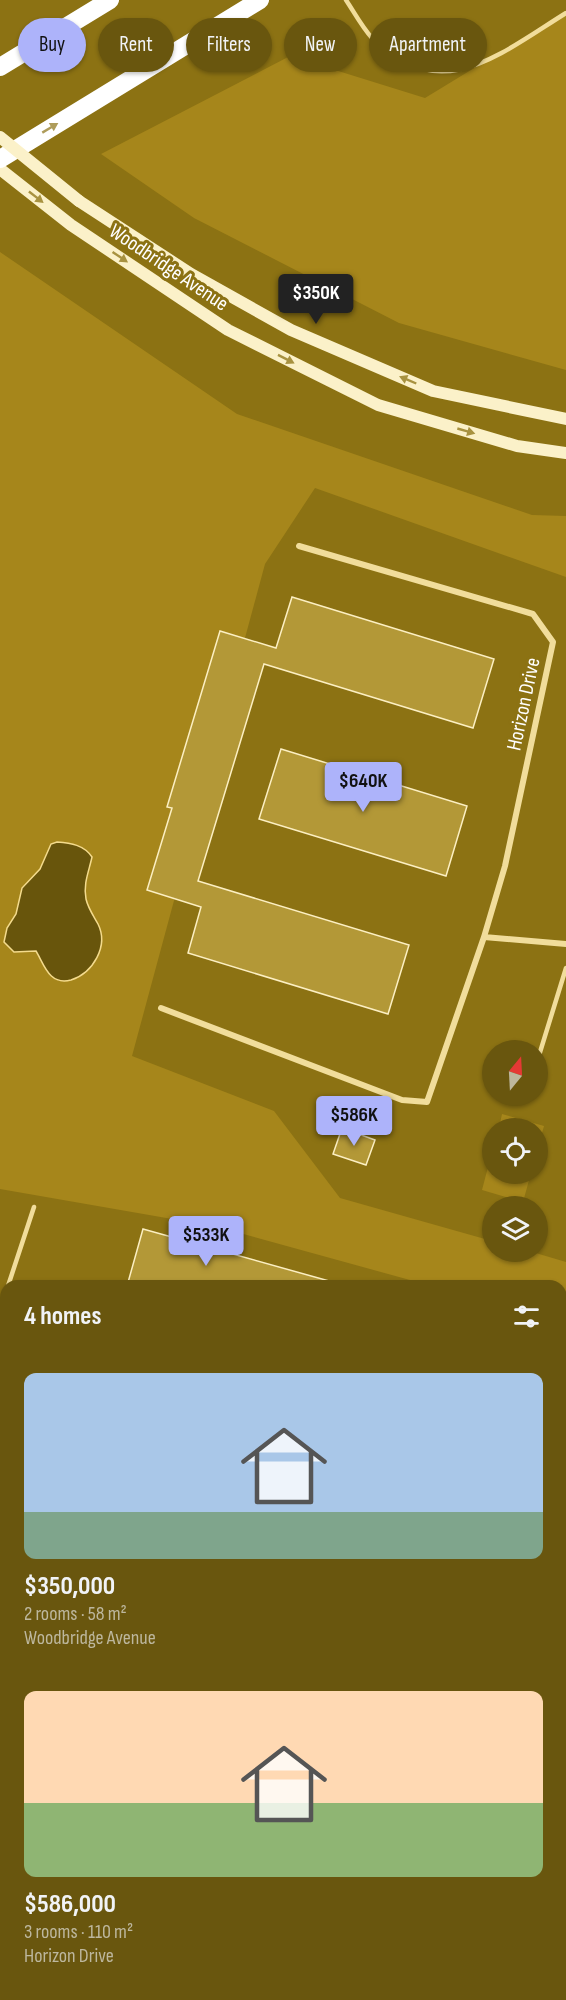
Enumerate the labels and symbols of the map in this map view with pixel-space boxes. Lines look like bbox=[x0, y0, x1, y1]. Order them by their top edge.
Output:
one-way arrow bbox=[42, 123, 58, 134]
one-way arrow bbox=[28, 190, 43, 202]
street label: Woodbridge Avenue bbox=[104, 218, 233, 316]
one-way arrow bbox=[112, 251, 128, 262]
pin: $350K bbox=[274, 274, 358, 325]
one-way arrow bbox=[277, 354, 294, 364]
one-way arrow bbox=[398, 375, 416, 385]
one-way arrow bbox=[457, 427, 475, 436]
street label: Horizon Drive bbox=[501, 655, 546, 753]
pin: $640K bbox=[321, 762, 405, 813]
north arrow bbox=[482, 1040, 548, 1106]
pin: $586K bbox=[312, 1096, 396, 1147]
pin: $533K bbox=[164, 1216, 248, 1267]

